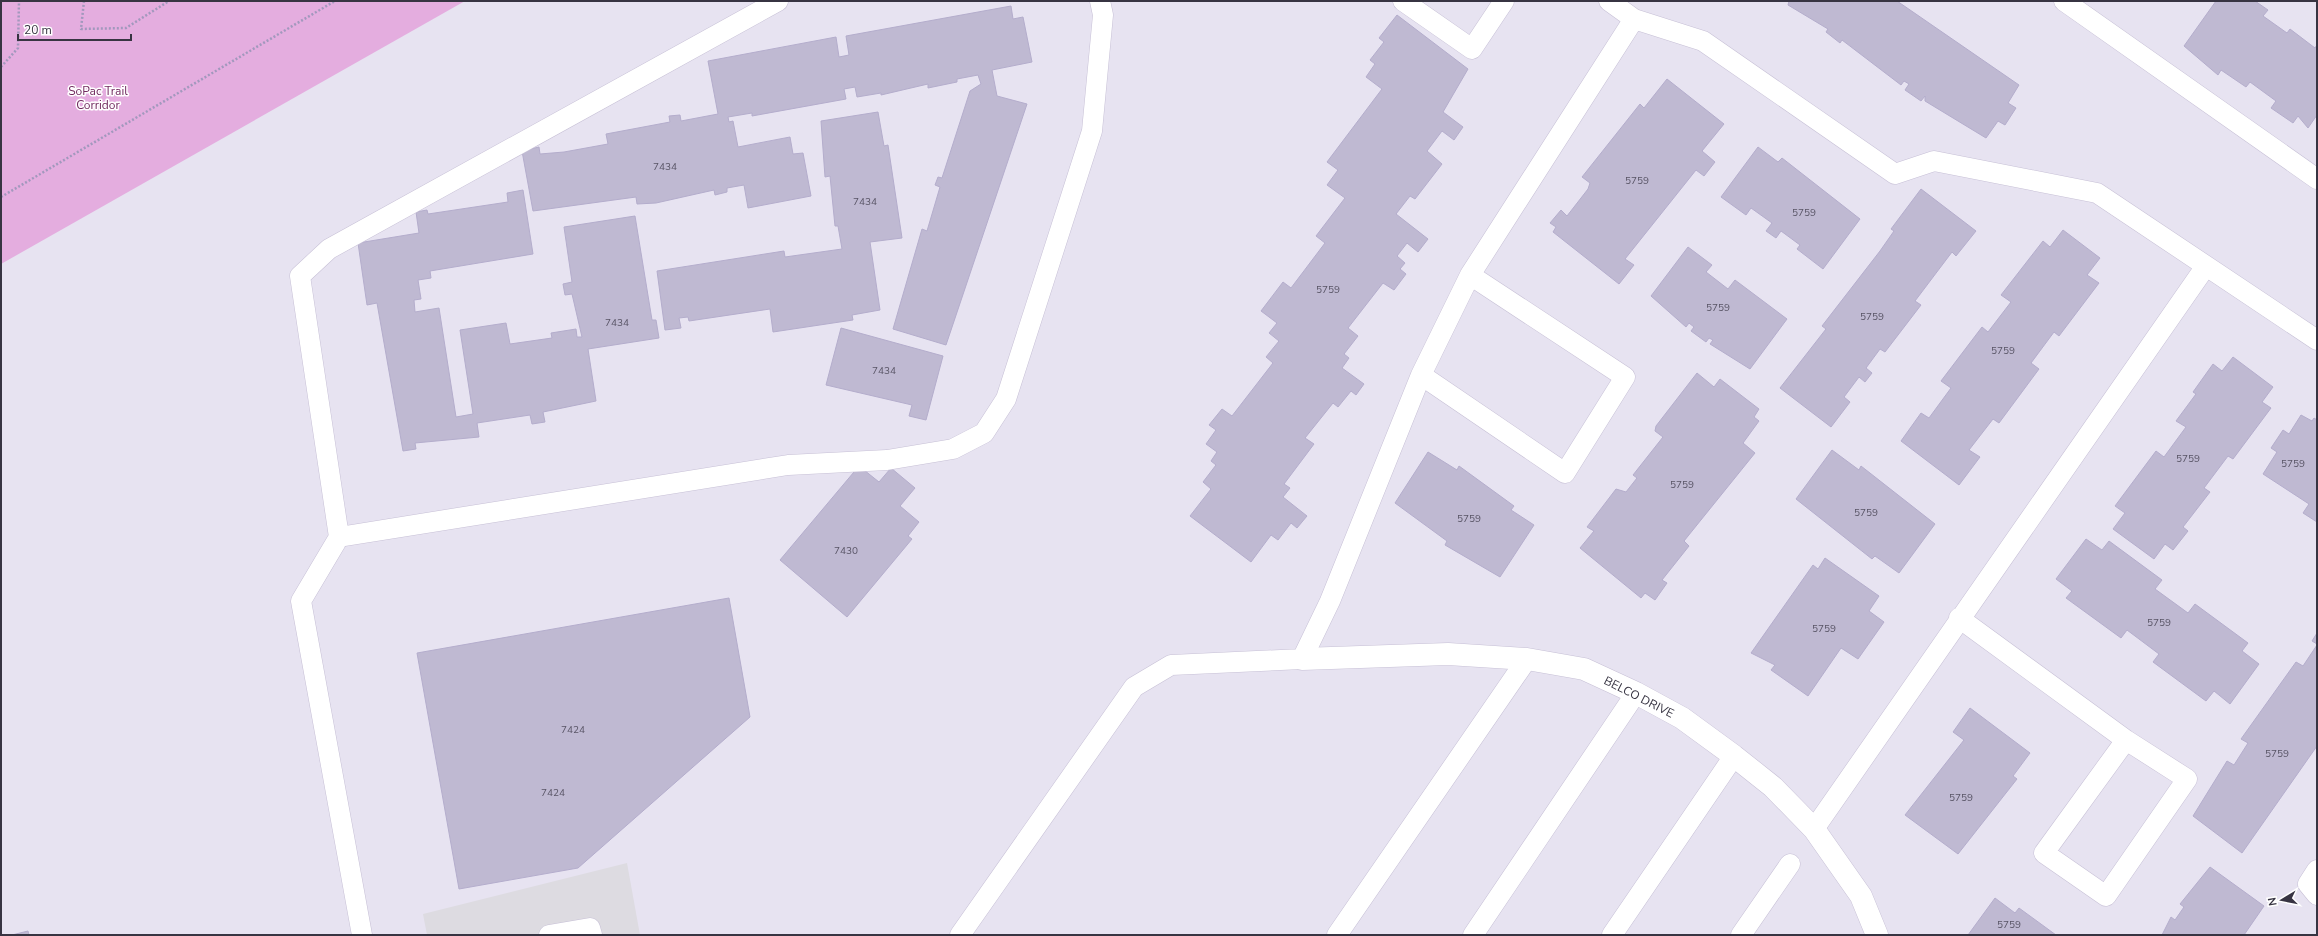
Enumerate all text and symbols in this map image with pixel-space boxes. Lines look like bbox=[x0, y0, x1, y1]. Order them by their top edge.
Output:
scale bar bbox=[18, 16, 131, 42]
text: 20 m bbox=[24, 22, 52, 38]
park label: SoPac Trail Corridor bbox=[68, 83, 128, 113]
house number: 7434 bbox=[653, 160, 677, 174]
house number: 5759 bbox=[1625, 174, 1649, 188]
house number: 7434 bbox=[853, 195, 877, 209]
house number: 5759 bbox=[1792, 206, 1816, 220]
house number: 5759 bbox=[1316, 283, 1340, 297]
house number: 5759 bbox=[1706, 301, 1730, 315]
house number: 5759 bbox=[1860, 310, 1884, 324]
house number: 7434 bbox=[605, 316, 629, 330]
house number: 5759 bbox=[1991, 344, 2015, 358]
house number: 7434 bbox=[872, 364, 896, 378]
house number: 5759 bbox=[2176, 452, 2200, 466]
house number: 5759 bbox=[2281, 457, 2305, 471]
house number: 5759 bbox=[1670, 478, 1694, 492]
house number: 5759 bbox=[1854, 506, 1878, 520]
house number: 5759 bbox=[1457, 512, 1481, 526]
house number: 7430 bbox=[834, 544, 858, 558]
house number: 5759 bbox=[2147, 616, 2171, 630]
house number: 5759 bbox=[1812, 622, 1836, 636]
street label: BELCO DRIVE bbox=[1601, 672, 1677, 722]
house number: 7424 bbox=[561, 723, 585, 737]
house number: 5759 bbox=[2265, 747, 2289, 761]
house number: 7424 bbox=[541, 786, 565, 800]
house number: 5759 bbox=[1949, 791, 1973, 805]
north arrow bbox=[2262, 880, 2302, 920]
text: N bbox=[2265, 896, 2281, 907]
house number: 5759 bbox=[1997, 918, 2021, 932]

